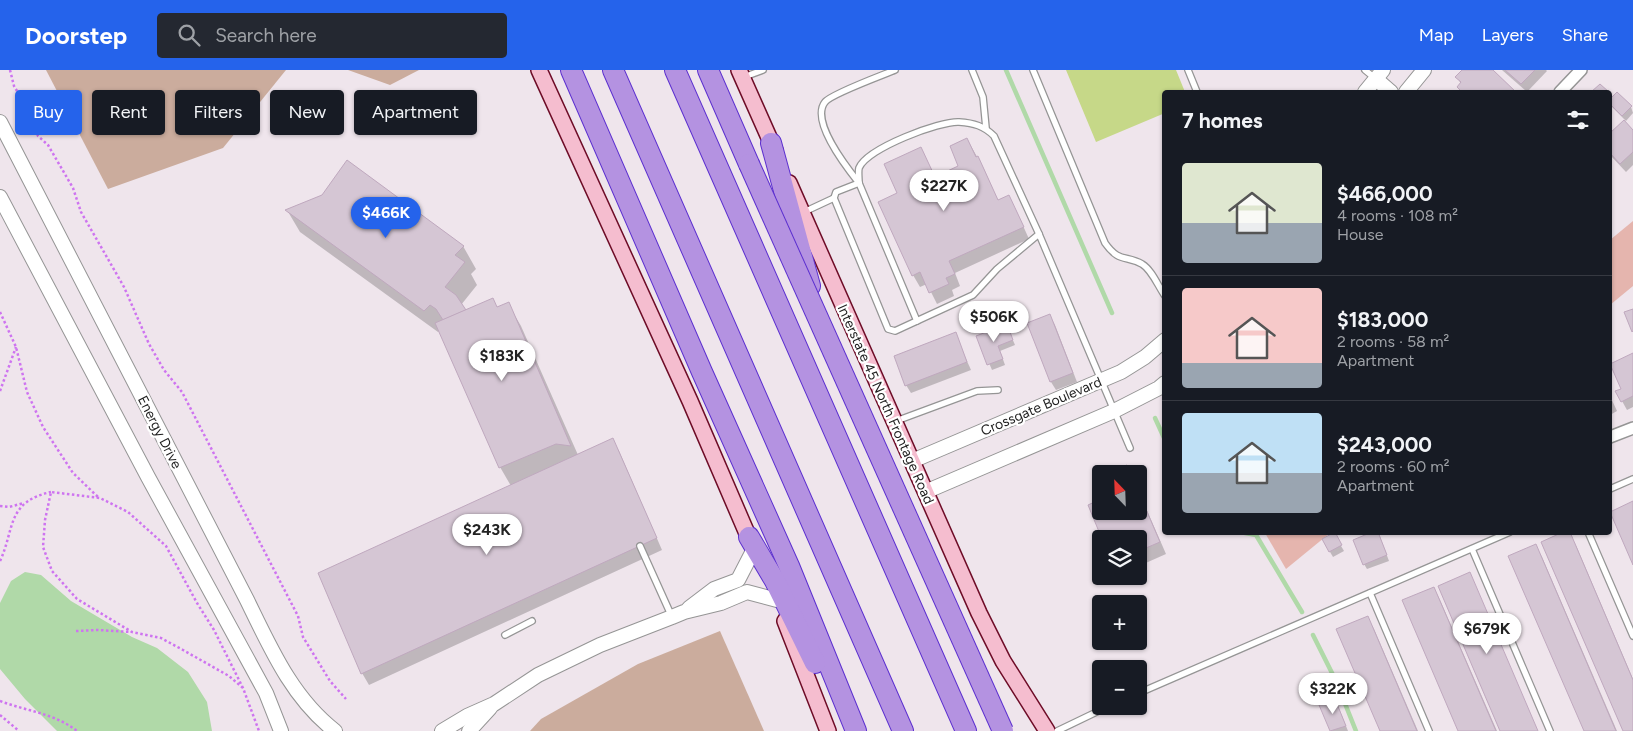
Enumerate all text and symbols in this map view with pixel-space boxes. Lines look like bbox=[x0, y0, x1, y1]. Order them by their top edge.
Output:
search box bbox=[157, 13, 507, 58]
text: Doorstep bbox=[25, 21, 127, 50]
icon: search bbox=[175, 21, 203, 49]
text: Search here bbox=[215, 24, 317, 47]
text: Map bbox=[1419, 24, 1454, 46]
text: Layers bbox=[1482, 24, 1534, 46]
text: Share bbox=[1562, 24, 1608, 46]
chip: Buy bbox=[15, 90, 82, 135]
chip: Rent bbox=[92, 90, 165, 135]
chip: Filters bbox=[175, 90, 260, 135]
chip: New bbox=[270, 90, 344, 135]
chip: Apartment bbox=[354, 90, 477, 135]
icon: filters bbox=[1564, 106, 1592, 134]
text: 7 homes bbox=[1182, 108, 1263, 133]
pin: $227K bbox=[909, 170, 979, 212]
text: $227K bbox=[921, 176, 967, 195]
text: $466,000 bbox=[1337, 181, 1433, 206]
icon: home bbox=[1222, 183, 1282, 243]
pin: $466K bbox=[351, 196, 421, 239]
text: $466K bbox=[362, 203, 410, 222]
text: 4 rooms · 108 m² bbox=[1337, 206, 1458, 225]
text: House bbox=[1337, 225, 1383, 244]
pin: $506K bbox=[959, 300, 1029, 343]
street label: Interstate 45 North Frontage Road bbox=[834, 302, 937, 507]
text: $506K bbox=[970, 307, 1018, 326]
text: $183,000 bbox=[1337, 307, 1428, 332]
icon: home bbox=[1222, 308, 1282, 368]
text: 2 rooms · 58 m² bbox=[1337, 332, 1449, 351]
pin: $183K bbox=[467, 340, 537, 382]
text: $183K bbox=[480, 346, 524, 365]
text: Apartment bbox=[1337, 351, 1414, 370]
street label: Crossgate Boulevard bbox=[978, 373, 1104, 440]
street label: Energy Drive bbox=[134, 393, 185, 472]
text: $243,000 bbox=[1337, 432, 1432, 457]
icon: home bbox=[1222, 433, 1282, 493]
text: 2 rooms · 60 m² bbox=[1337, 457, 1450, 476]
north arrow bbox=[1092, 465, 1148, 520]
map controls bbox=[1092, 465, 1147, 715]
text: Apartment bbox=[1337, 476, 1414, 495]
pin: $243K bbox=[452, 514, 522, 556]
text: $243K bbox=[463, 520, 511, 539]
button: layers bbox=[1092, 530, 1147, 585]
button: + bbox=[1092, 595, 1147, 650]
pin: $679K bbox=[1452, 612, 1522, 655]
text: $679K bbox=[1464, 619, 1510, 638]
button: − bbox=[1092, 660, 1147, 715]
pin: $322K bbox=[1298, 672, 1368, 715]
text: $322K bbox=[1310, 679, 1356, 698]

